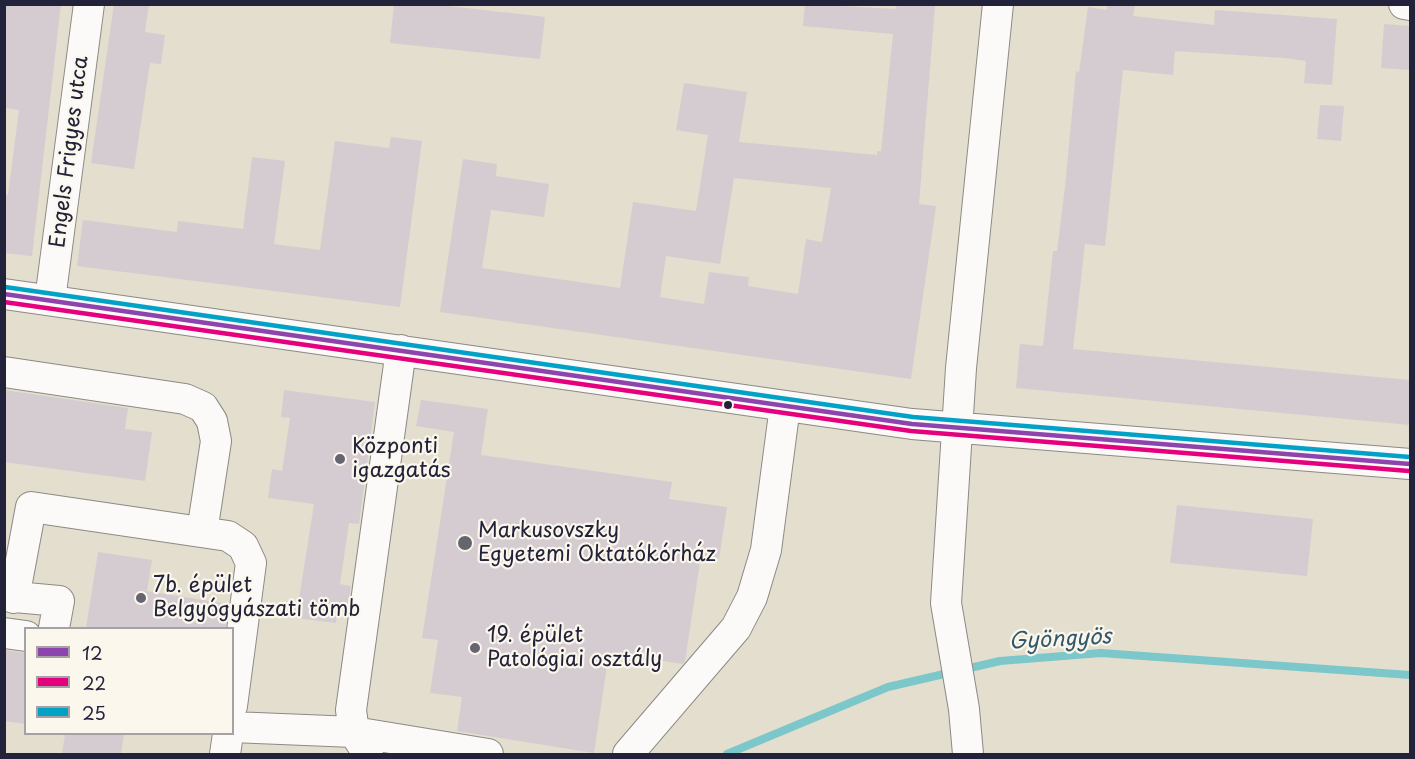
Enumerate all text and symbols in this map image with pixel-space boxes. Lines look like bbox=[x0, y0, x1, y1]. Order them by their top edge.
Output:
street label: Engels Frigyes utca bbox=[46, 55, 94, 249]
unlabelled marker bbox=[722, 399, 734, 411]
place label: Központi igazgatás bbox=[352, 434, 450, 484]
marker: Központi igazgatás bbox=[333, 452, 347, 466]
place label: Markusovszky Egyetemi Oktatókórház bbox=[478, 518, 716, 568]
marker: Markusovszky Egyetemi Oktatókórház bbox=[456, 534, 474, 552]
place label: 7b. épület Belgyógyászati tömb bbox=[153, 573, 360, 623]
marker: 7b. épület Belgyógyászati tömb bbox=[134, 591, 148, 605]
place label: 19. épület Patológiai osztály bbox=[487, 623, 662, 673]
water label: Gyöngyös bbox=[1008, 624, 1112, 656]
legend bbox=[24, 627, 234, 735]
text: 12 bbox=[82, 639, 103, 666]
marker: 19. épület Patológiai osztály bbox=[468, 641, 482, 655]
text: 22 bbox=[82, 669, 106, 696]
text: 25 bbox=[82, 699, 106, 726]

